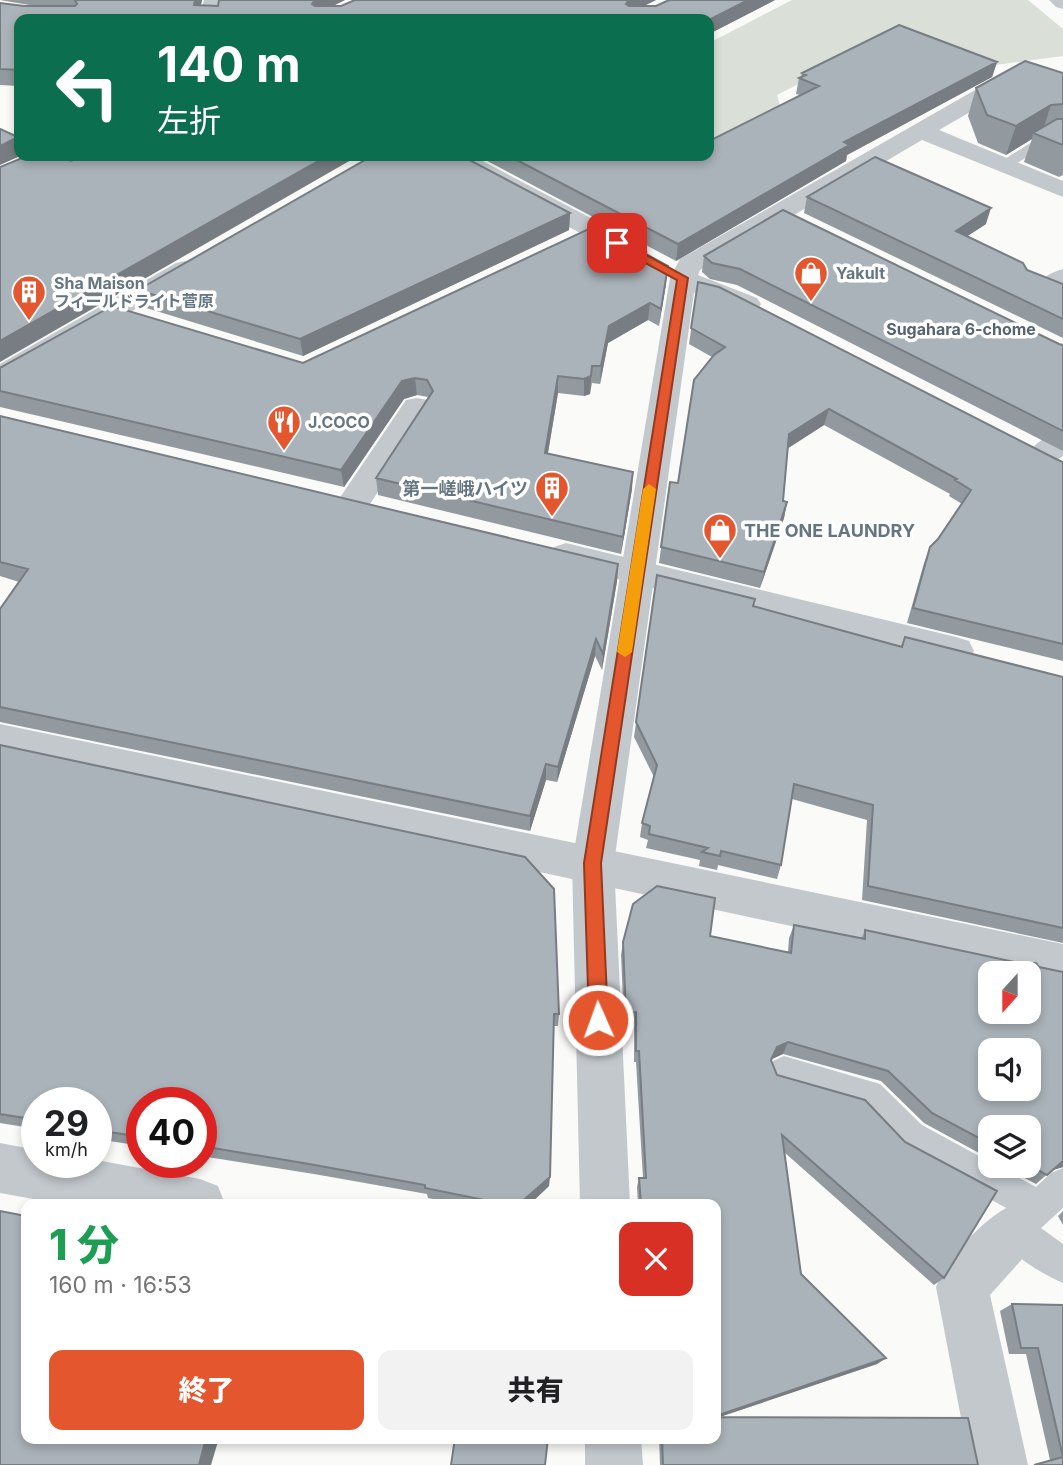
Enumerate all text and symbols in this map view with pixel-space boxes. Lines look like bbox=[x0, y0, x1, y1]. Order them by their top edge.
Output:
text: 140 m bbox=[157, 35, 301, 94]
icon: left bbox=[42, 42, 133, 133]
text: 左折 bbox=[157, 101, 221, 140]
pin bbox=[587, 213, 647, 273]
icon: arrive bbox=[598, 224, 636, 262]
shop icon: Yakult bbox=[792, 254, 830, 303]
place label: Yakult bbox=[836, 263, 885, 283]
building icon: Sha Maison フィールドライト菅原 bbox=[10, 273, 48, 322]
place label: Sha Maison フィールドライト菅原 bbox=[54, 273, 214, 311]
district label: Sugahara 6-chome bbox=[886, 319, 1036, 339]
restaurant icon: J.COCO bbox=[265, 403, 303, 452]
place label: J.COCO bbox=[308, 412, 370, 432]
building icon: 第一嵯峨ハイツ bbox=[533, 469, 571, 518]
place label: 第一嵯峨ハイツ bbox=[402, 478, 528, 499]
shop icon: THE ONE LAUNDRY bbox=[701, 511, 739, 560]
place label: THE ONE LAUNDRY bbox=[744, 520, 915, 541]
north arrow bbox=[978, 961, 1041, 1024]
map controls bbox=[978, 961, 1041, 1178]
position arrow bbox=[561, 983, 635, 1057]
button: sound bbox=[978, 1038, 1041, 1101]
speed limit sign: 40 bbox=[126, 1087, 217, 1178]
text: 29 bbox=[44, 1102, 89, 1144]
button: layers bbox=[978, 1115, 1041, 1178]
text: km/h bbox=[45, 1139, 88, 1160]
text: 1 分 bbox=[49, 1219, 119, 1270]
button: close bbox=[619, 1222, 693, 1296]
text: 160 m · 16:53 bbox=[49, 1271, 192, 1299]
button: 終了 bbox=[49, 1350, 364, 1430]
button: 共有 bbox=[378, 1350, 693, 1430]

